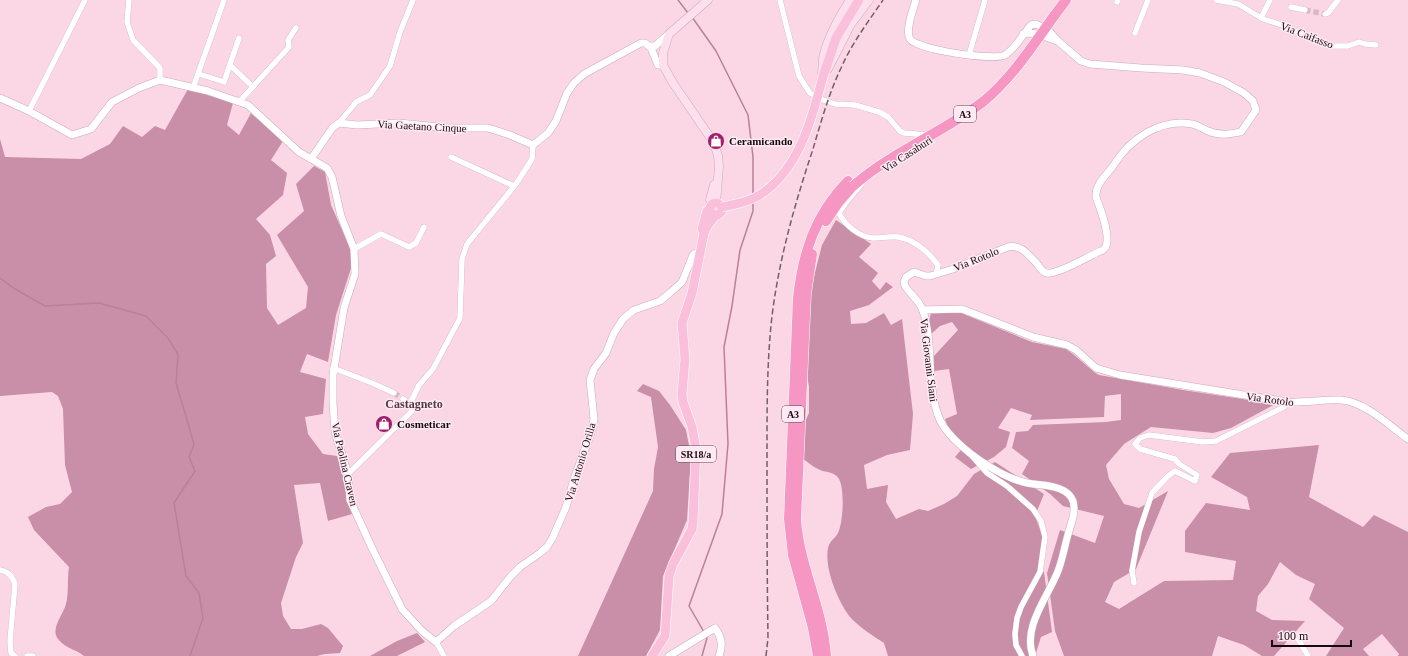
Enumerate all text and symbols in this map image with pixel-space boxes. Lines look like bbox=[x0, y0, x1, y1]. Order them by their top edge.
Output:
street label: Via Caifasso bbox=[1279, 19, 1336, 51]
road number: A3 bbox=[954, 106, 976, 122]
street label: Via Gaetano Cinque bbox=[377, 118, 467, 134]
shop icon: Ceramicando bbox=[706, 131, 726, 151]
street label: Via Casaburi bbox=[880, 133, 934, 175]
place label: Ceramicando bbox=[729, 135, 793, 147]
street label: Via Rotolo bbox=[952, 244, 1001, 274]
street label: Via Giovanni Siani bbox=[918, 317, 940, 403]
street label: Via Rotolo bbox=[1245, 390, 1295, 408]
district label: Castagneto bbox=[385, 397, 443, 411]
road number: A3 bbox=[782, 406, 804, 422]
shop icon: Cosmeticar bbox=[374, 414, 394, 434]
place label: Cosmeticar bbox=[397, 418, 451, 430]
street label: Via Paolina Craven bbox=[330, 421, 361, 507]
street label: Via Antonio Orilla bbox=[562, 421, 598, 503]
road number: SR18/a bbox=[676, 446, 716, 462]
scale bar bbox=[1272, 622, 1351, 648]
text: 100 m bbox=[1278, 629, 1309, 643]

